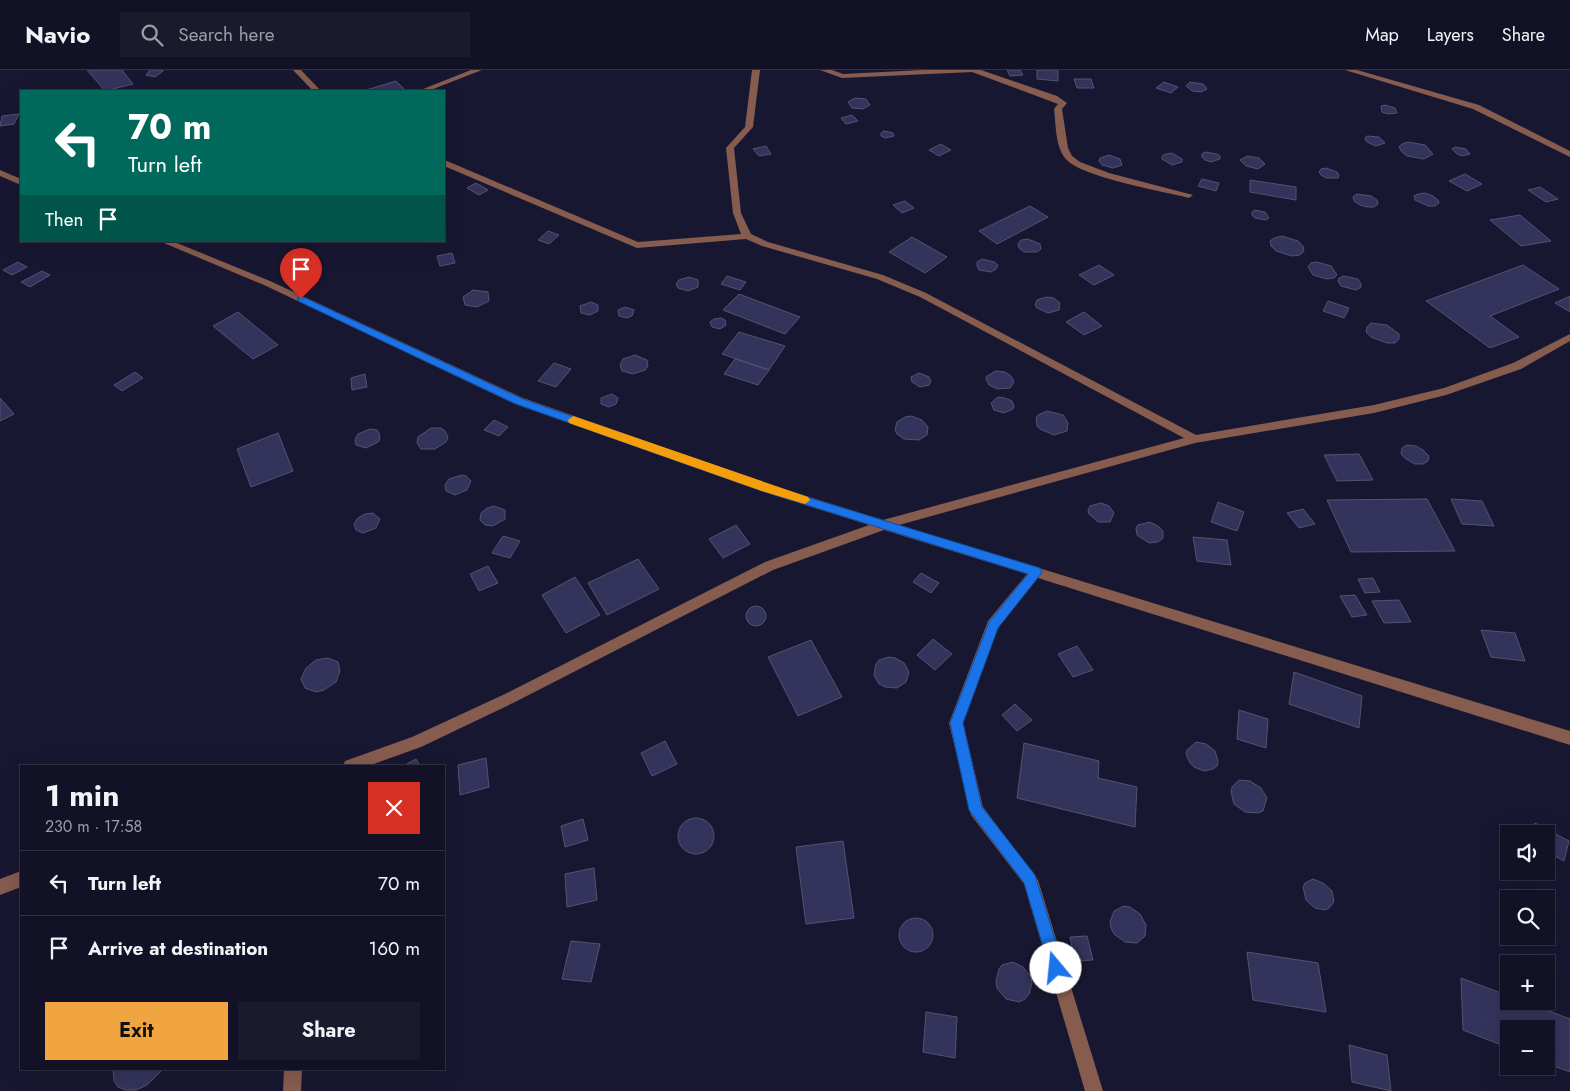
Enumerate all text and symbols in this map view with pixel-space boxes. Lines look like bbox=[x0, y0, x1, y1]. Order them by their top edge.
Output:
search box bbox=[120, 12, 470, 57]
text: Navio bbox=[25, 17, 90, 52]
icon: search bbox=[138, 21, 166, 49]
text: Search here bbox=[178, 21, 274, 48]
text: Map bbox=[1365, 22, 1399, 48]
text: Layers bbox=[1427, 22, 1474, 48]
text: Share bbox=[1502, 22, 1545, 48]
text: 70 m bbox=[128, 102, 211, 152]
icon: left bbox=[45, 110, 110, 175]
text: Turn left bbox=[128, 148, 202, 180]
icon: arrive bbox=[94, 205, 122, 233]
text: Then bbox=[45, 206, 84, 233]
pin bbox=[280, 248, 322, 299]
icon: arrive bbox=[287, 255, 315, 283]
text: 1 min bbox=[45, 774, 119, 817]
button: close bbox=[368, 782, 420, 834]
text: 230 m · 17:58 bbox=[45, 815, 142, 838]
map controls bbox=[1500, 825, 1555, 1075]
button: sound bbox=[1500, 825, 1555, 880]
icon: left bbox=[45, 869, 73, 897]
text: Turn left bbox=[88, 870, 161, 897]
text: 70 m bbox=[378, 870, 420, 897]
button: search bbox=[1500, 890, 1555, 945]
icon: arrive bbox=[45, 934, 73, 962]
text: Arrive at destination bbox=[88, 935, 268, 962]
text: 160 m bbox=[369, 935, 420, 962]
position arrow bbox=[1029, 941, 1081, 993]
button: + bbox=[1500, 955, 1555, 1010]
button: Exit bbox=[45, 1002, 228, 1060]
button: Share bbox=[238, 1002, 420, 1060]
button: − bbox=[1500, 1020, 1555, 1075]

